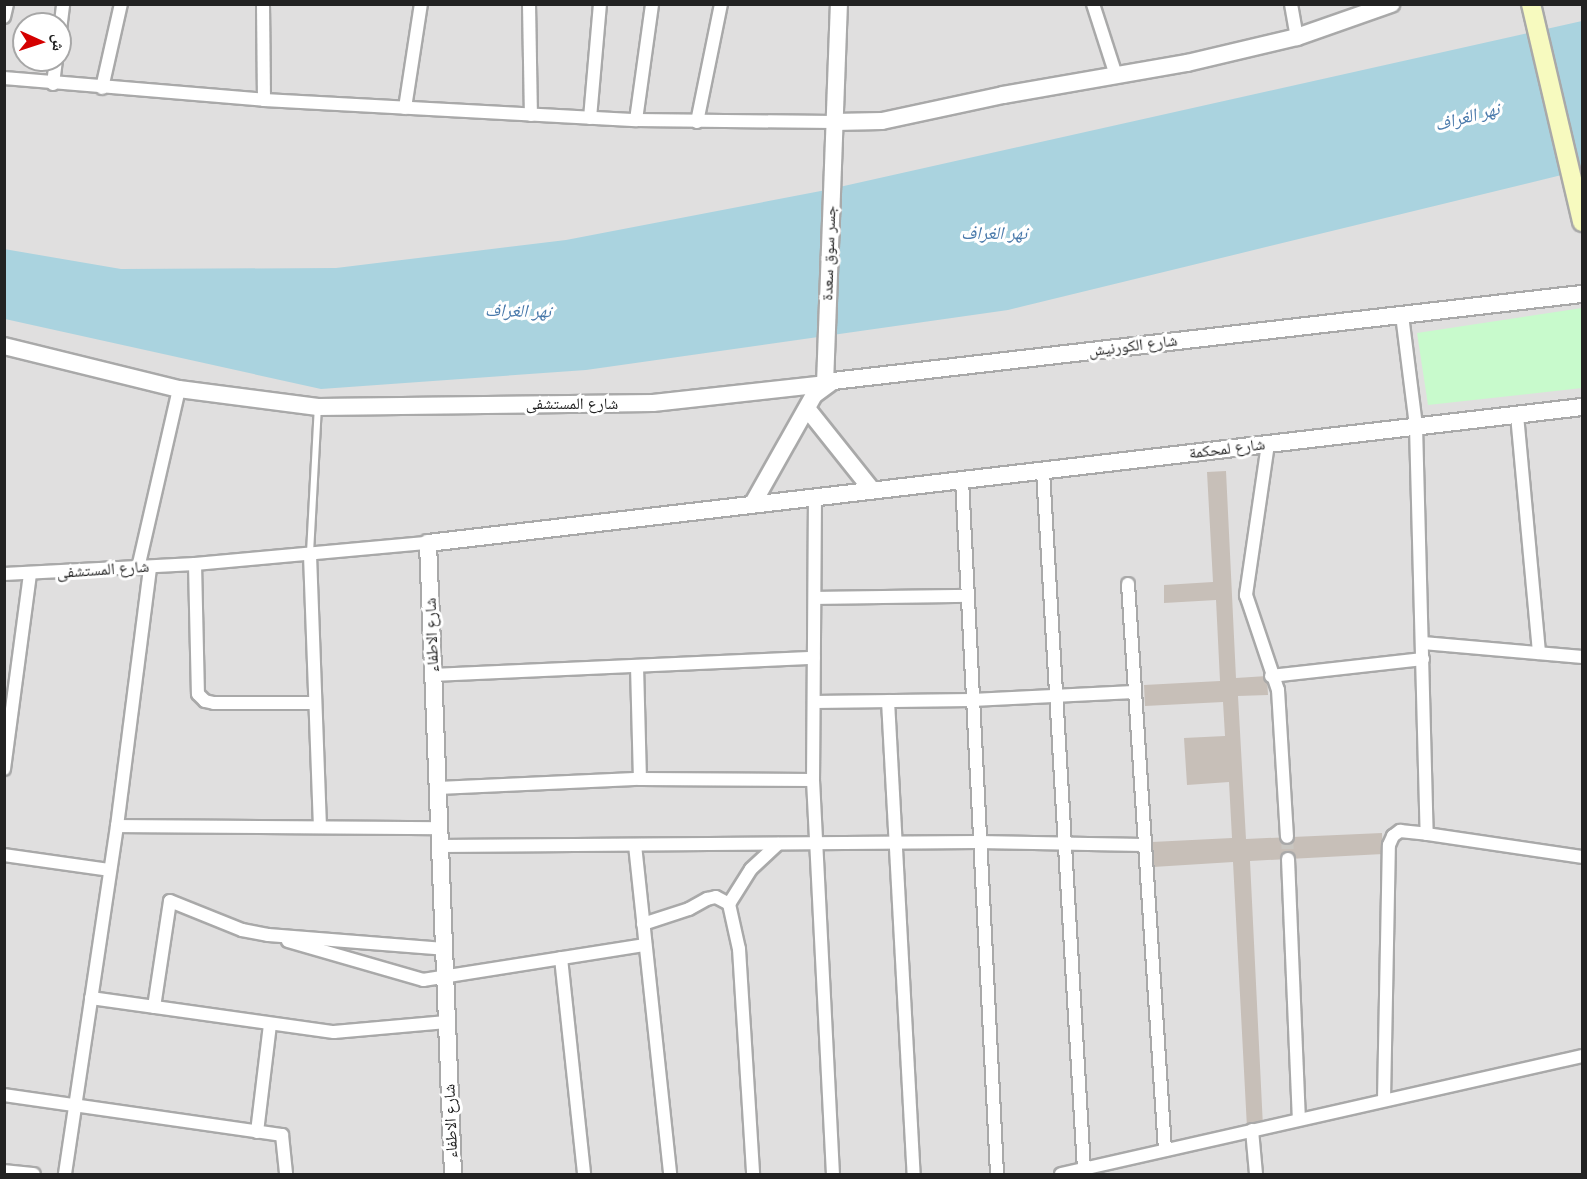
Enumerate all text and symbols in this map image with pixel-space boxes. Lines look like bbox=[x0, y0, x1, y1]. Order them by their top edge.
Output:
north arrow bbox=[12, 12, 72, 72]
text: ش bbox=[49, 34, 68, 52]
water label: نهر الغراف bbox=[1432, 98, 1502, 136]
street label: جسر سوق سعدة bbox=[818, 205, 840, 301]
water label: نهر الغراف bbox=[961, 222, 1027, 244]
water label: نهر الغراف bbox=[485, 300, 551, 322]
street label: شارع الكورنيش bbox=[1088, 331, 1178, 361]
street label: شارع المستشفى bbox=[526, 394, 618, 414]
street label: شارع لمحكمة bbox=[1188, 435, 1266, 463]
street label: شارع المستشفى bbox=[56, 557, 150, 583]
street label: شارع الاطفاء bbox=[421, 597, 443, 673]
street label: شارع الاطفاء bbox=[440, 1083, 462, 1159]

